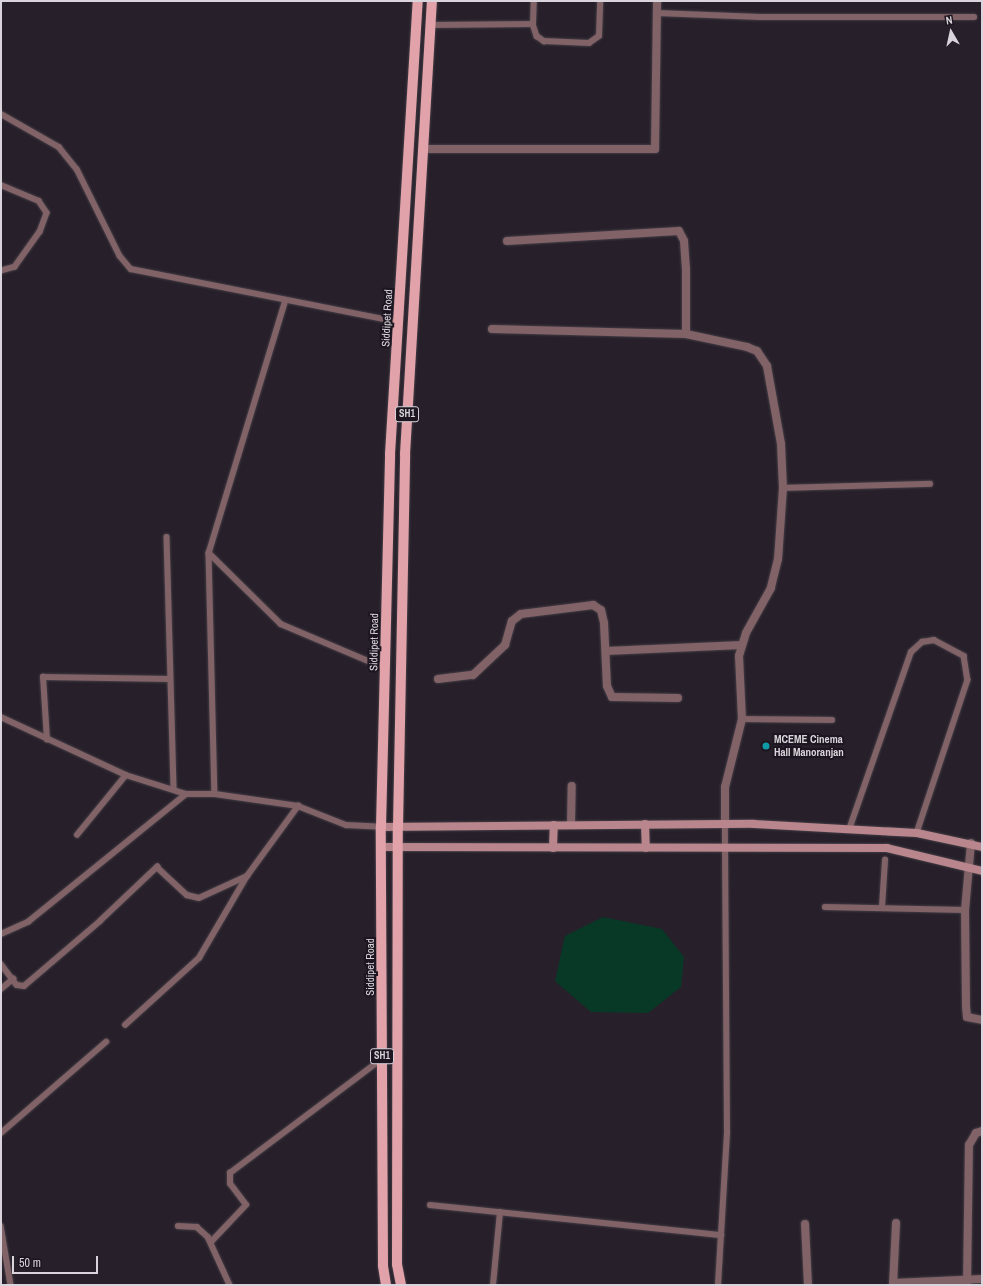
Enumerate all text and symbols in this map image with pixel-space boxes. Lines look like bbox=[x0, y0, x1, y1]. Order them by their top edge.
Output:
north arrow bbox=[931, 12, 971, 52]
text: N bbox=[945, 13, 953, 28]
street label: Siddipet Road bbox=[379, 289, 395, 347]
road number: SH1 bbox=[395, 406, 419, 422]
street label: Siddipet Road bbox=[367, 613, 381, 671]
place label: MCEME Cinema Hall Manoranjan bbox=[774, 733, 844, 759]
marker: MCEME Cinema Hall Manoranjan bbox=[761, 741, 771, 751]
street label: Siddipet Road bbox=[363, 938, 377, 996]
road number: SH1 bbox=[370, 1048, 394, 1064]
scale bar bbox=[14, 1248, 100, 1274]
text: 50 m bbox=[19, 1255, 41, 1271]

